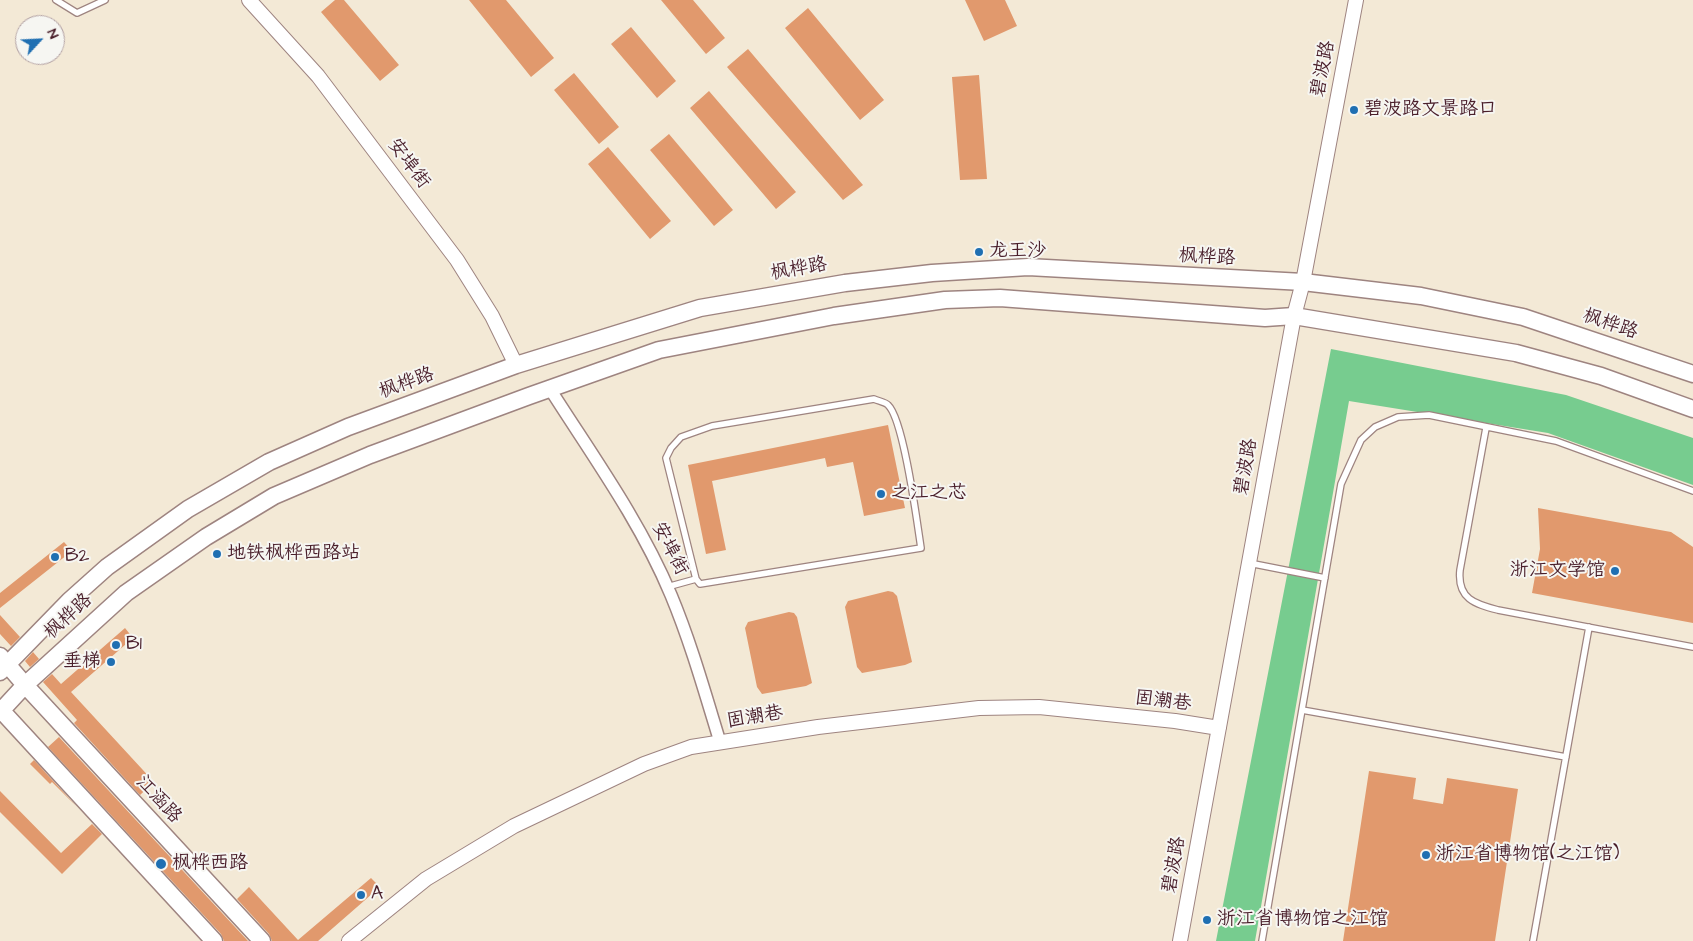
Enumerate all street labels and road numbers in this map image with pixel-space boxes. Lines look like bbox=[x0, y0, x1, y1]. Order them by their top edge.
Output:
street label: 碧波路 bbox=[1307, 39, 1341, 99]
street label: 安埠街 bbox=[382, 134, 434, 194]
street label: 枫桦路 bbox=[1178, 245, 1236, 271]
street label: 枫桦路 bbox=[769, 254, 829, 286]
street label: 枫桦路 bbox=[1579, 305, 1641, 345]
street label: 枫桦路 bbox=[376, 364, 438, 404]
street label: 碧波路 bbox=[1231, 437, 1263, 497]
street label: 安埠街 bbox=[646, 518, 692, 580]
street label: 枫桦路 bbox=[40, 589, 98, 645]
street label: 固潮巷 bbox=[1133, 687, 1193, 717]
street label: 固潮巷 bbox=[725, 702, 785, 734]
street label: 江涵路 bbox=[130, 771, 186, 829]
street label: 碧波路 bbox=[1159, 835, 1191, 895]

